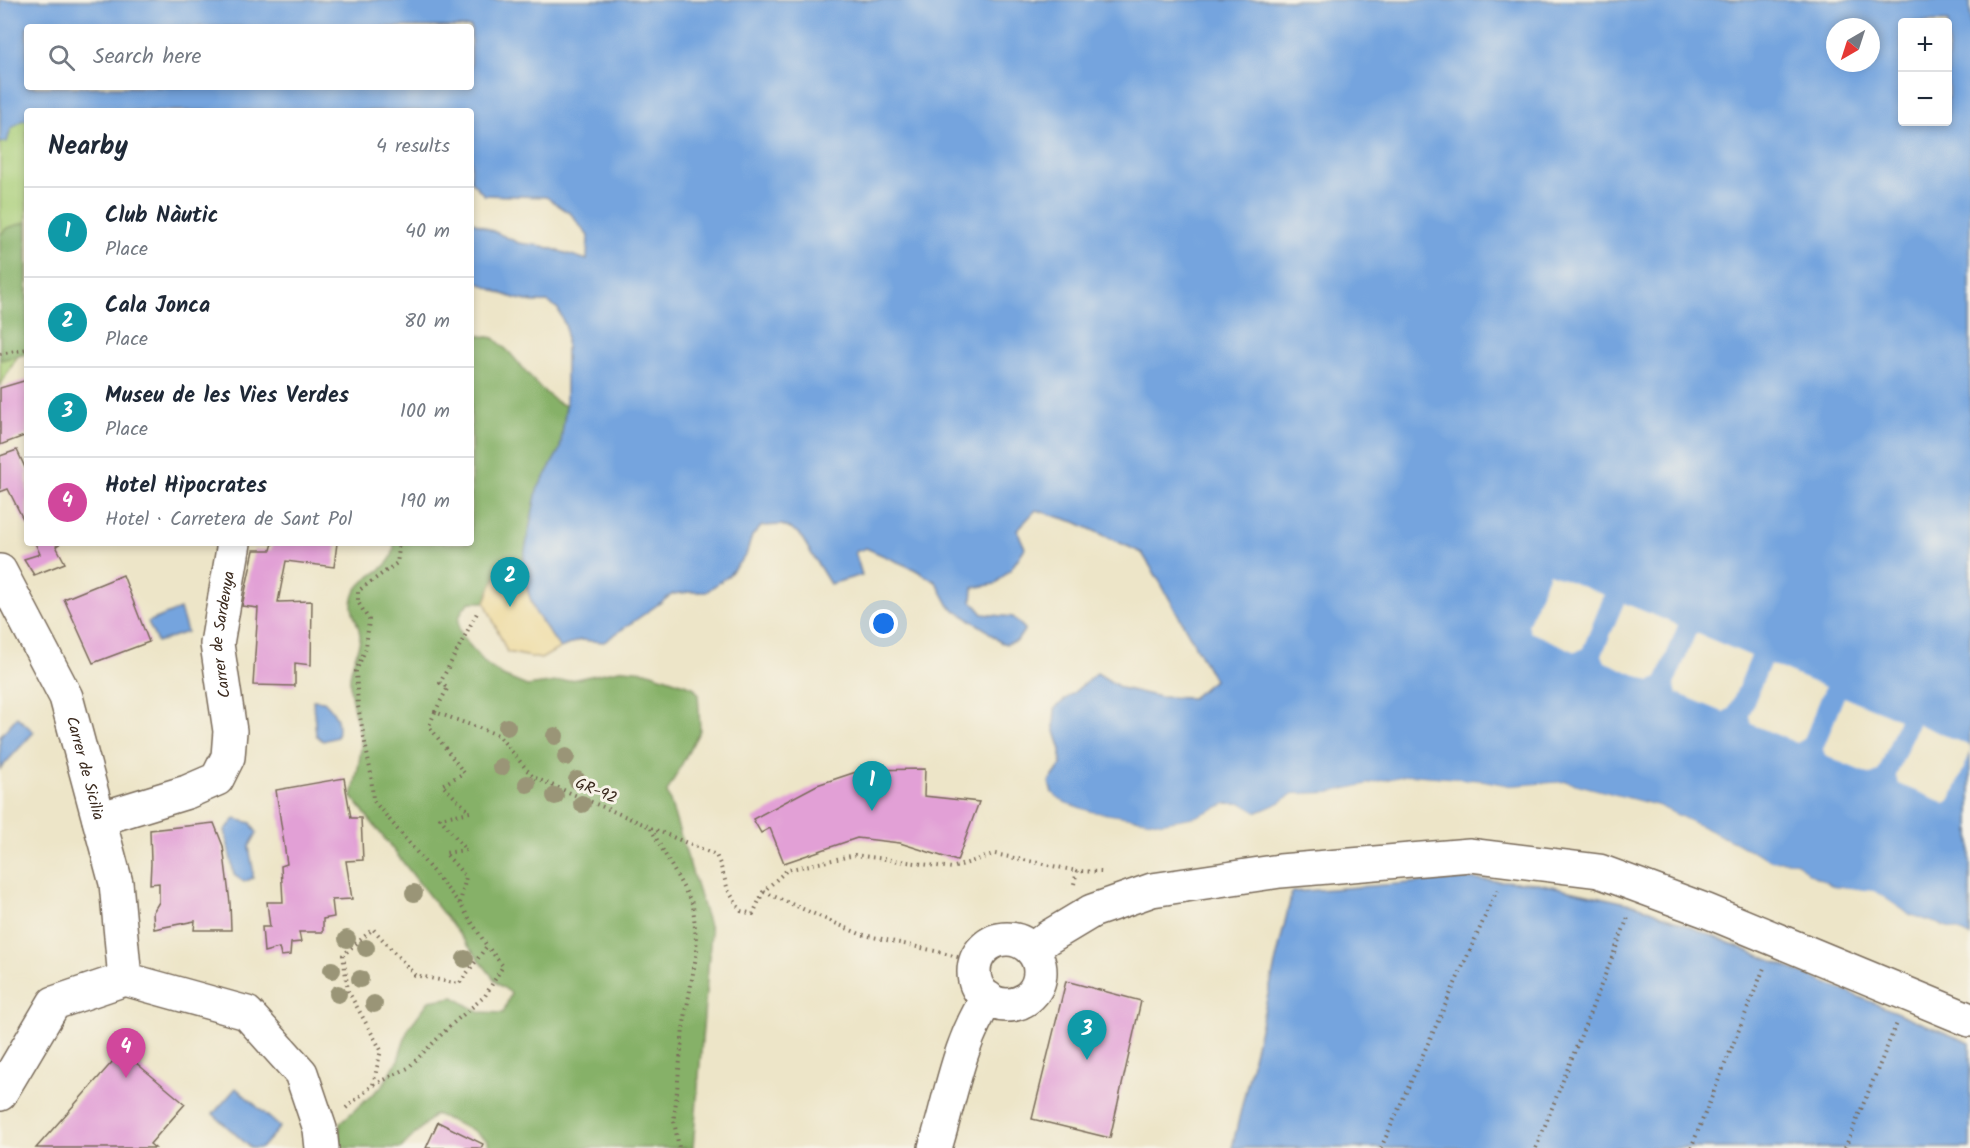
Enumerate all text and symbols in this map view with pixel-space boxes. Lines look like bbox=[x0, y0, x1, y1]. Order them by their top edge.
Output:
north arrow bbox=[1826, 18, 1880, 72]
map controls bbox=[1898, 18, 1952, 126]
button: + bbox=[1898, 18, 1952, 72]
search box bbox=[24, 24, 474, 90]
text: Search here bbox=[93, 40, 201, 75]
icon: search bbox=[45, 41, 78, 74]
button: − bbox=[1898, 72, 1952, 126]
text: Nearby bbox=[48, 126, 128, 168]
text: 4 results bbox=[376, 131, 450, 163]
text: Club Nàutic bbox=[105, 199, 218, 234]
text: 1 bbox=[64, 216, 71, 248]
text: 40 m bbox=[405, 216, 450, 248]
text: Place bbox=[105, 234, 148, 266]
text: Cala Jonca bbox=[105, 289, 210, 324]
text: 2 bbox=[62, 306, 73, 338]
text: 80 m bbox=[404, 306, 450, 338]
text: Place bbox=[105, 324, 148, 356]
text: Museu de les Vies Verdes bbox=[105, 379, 349, 414]
text: 3 bbox=[62, 396, 73, 428]
text: 100 m bbox=[400, 396, 450, 428]
text: Place bbox=[105, 414, 148, 446]
text: Hotel Hipocrates bbox=[105, 469, 267, 504]
text: 4 bbox=[62, 486, 73, 518]
text: 190 m bbox=[400, 486, 450, 518]
text: Hotel · Carretera de Sant Pol bbox=[105, 504, 352, 536]
pin: 2 bbox=[490, 558, 530, 607]
street label: Carrer de Sardenya bbox=[204, 569, 242, 700]
your location bbox=[869, 609, 898, 638]
street label: Carrer de Sicilia bbox=[59, 713, 111, 823]
pin: 1 bbox=[852, 762, 892, 811]
street label: GR-92 bbox=[571, 771, 621, 811]
pin: 3 bbox=[1068, 1010, 1106, 1060]
pin: 4 bbox=[106, 1028, 146, 1078]

